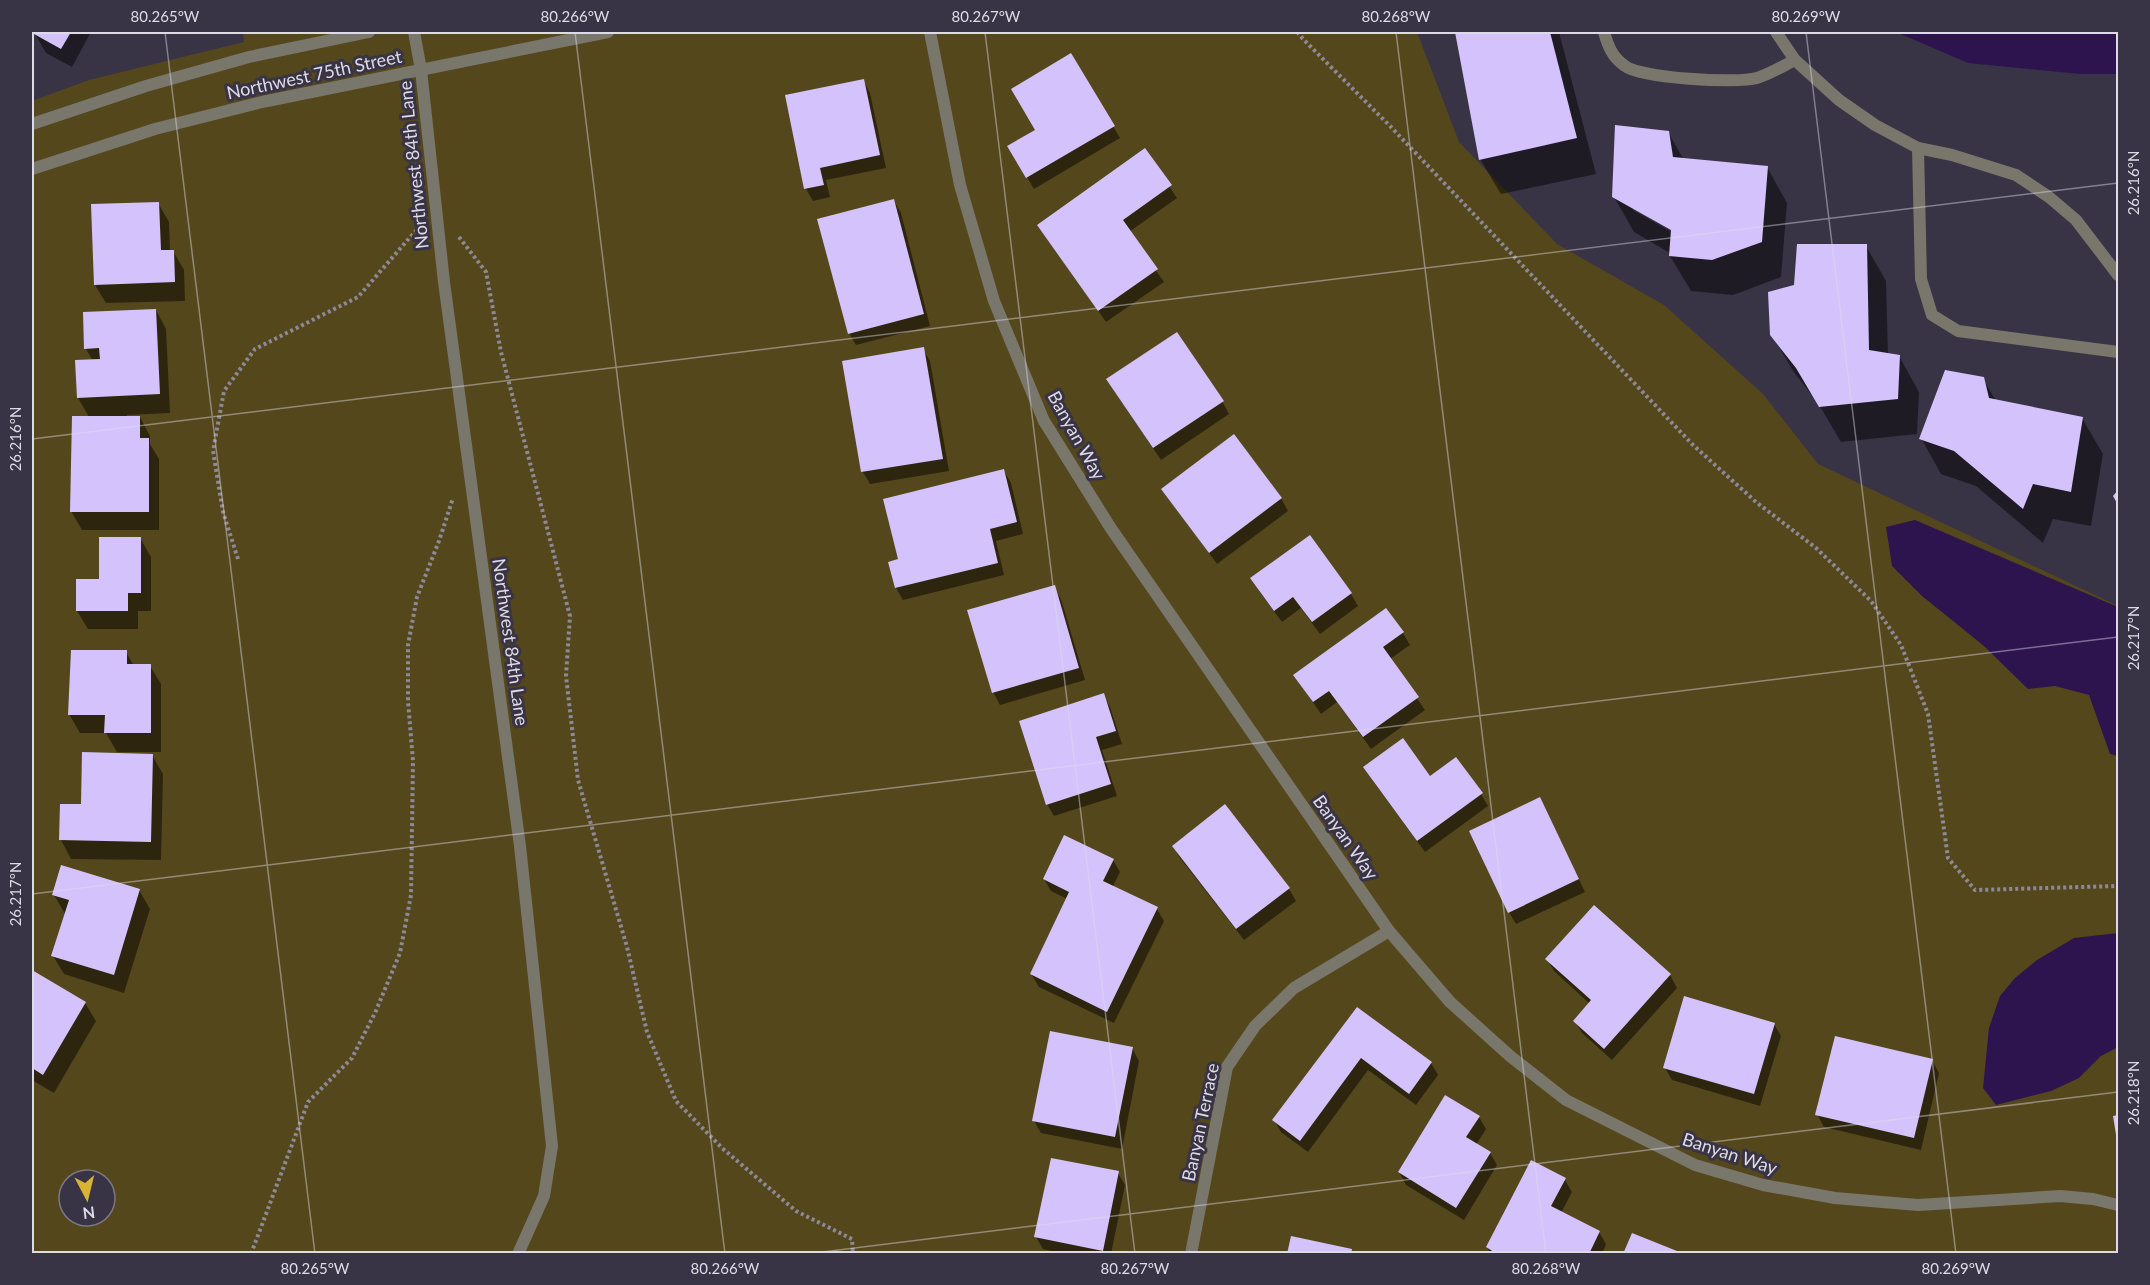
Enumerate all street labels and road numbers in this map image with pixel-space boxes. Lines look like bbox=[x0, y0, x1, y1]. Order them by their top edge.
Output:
street label: Northwest 75th Street bbox=[224, 45, 404, 103]
street label: Northwest 84th Lane bbox=[393, 80, 433, 250]
street label: Banyan Way bbox=[1044, 387, 1111, 484]
street label: Northwest 84th Lane bbox=[488, 557, 534, 727]
street label: Banyan Way bbox=[1309, 790, 1384, 884]
street label: Banyan Terrace bbox=[1177, 1061, 1223, 1183]
street label: Banyan Way bbox=[1680, 1127, 1781, 1179]

